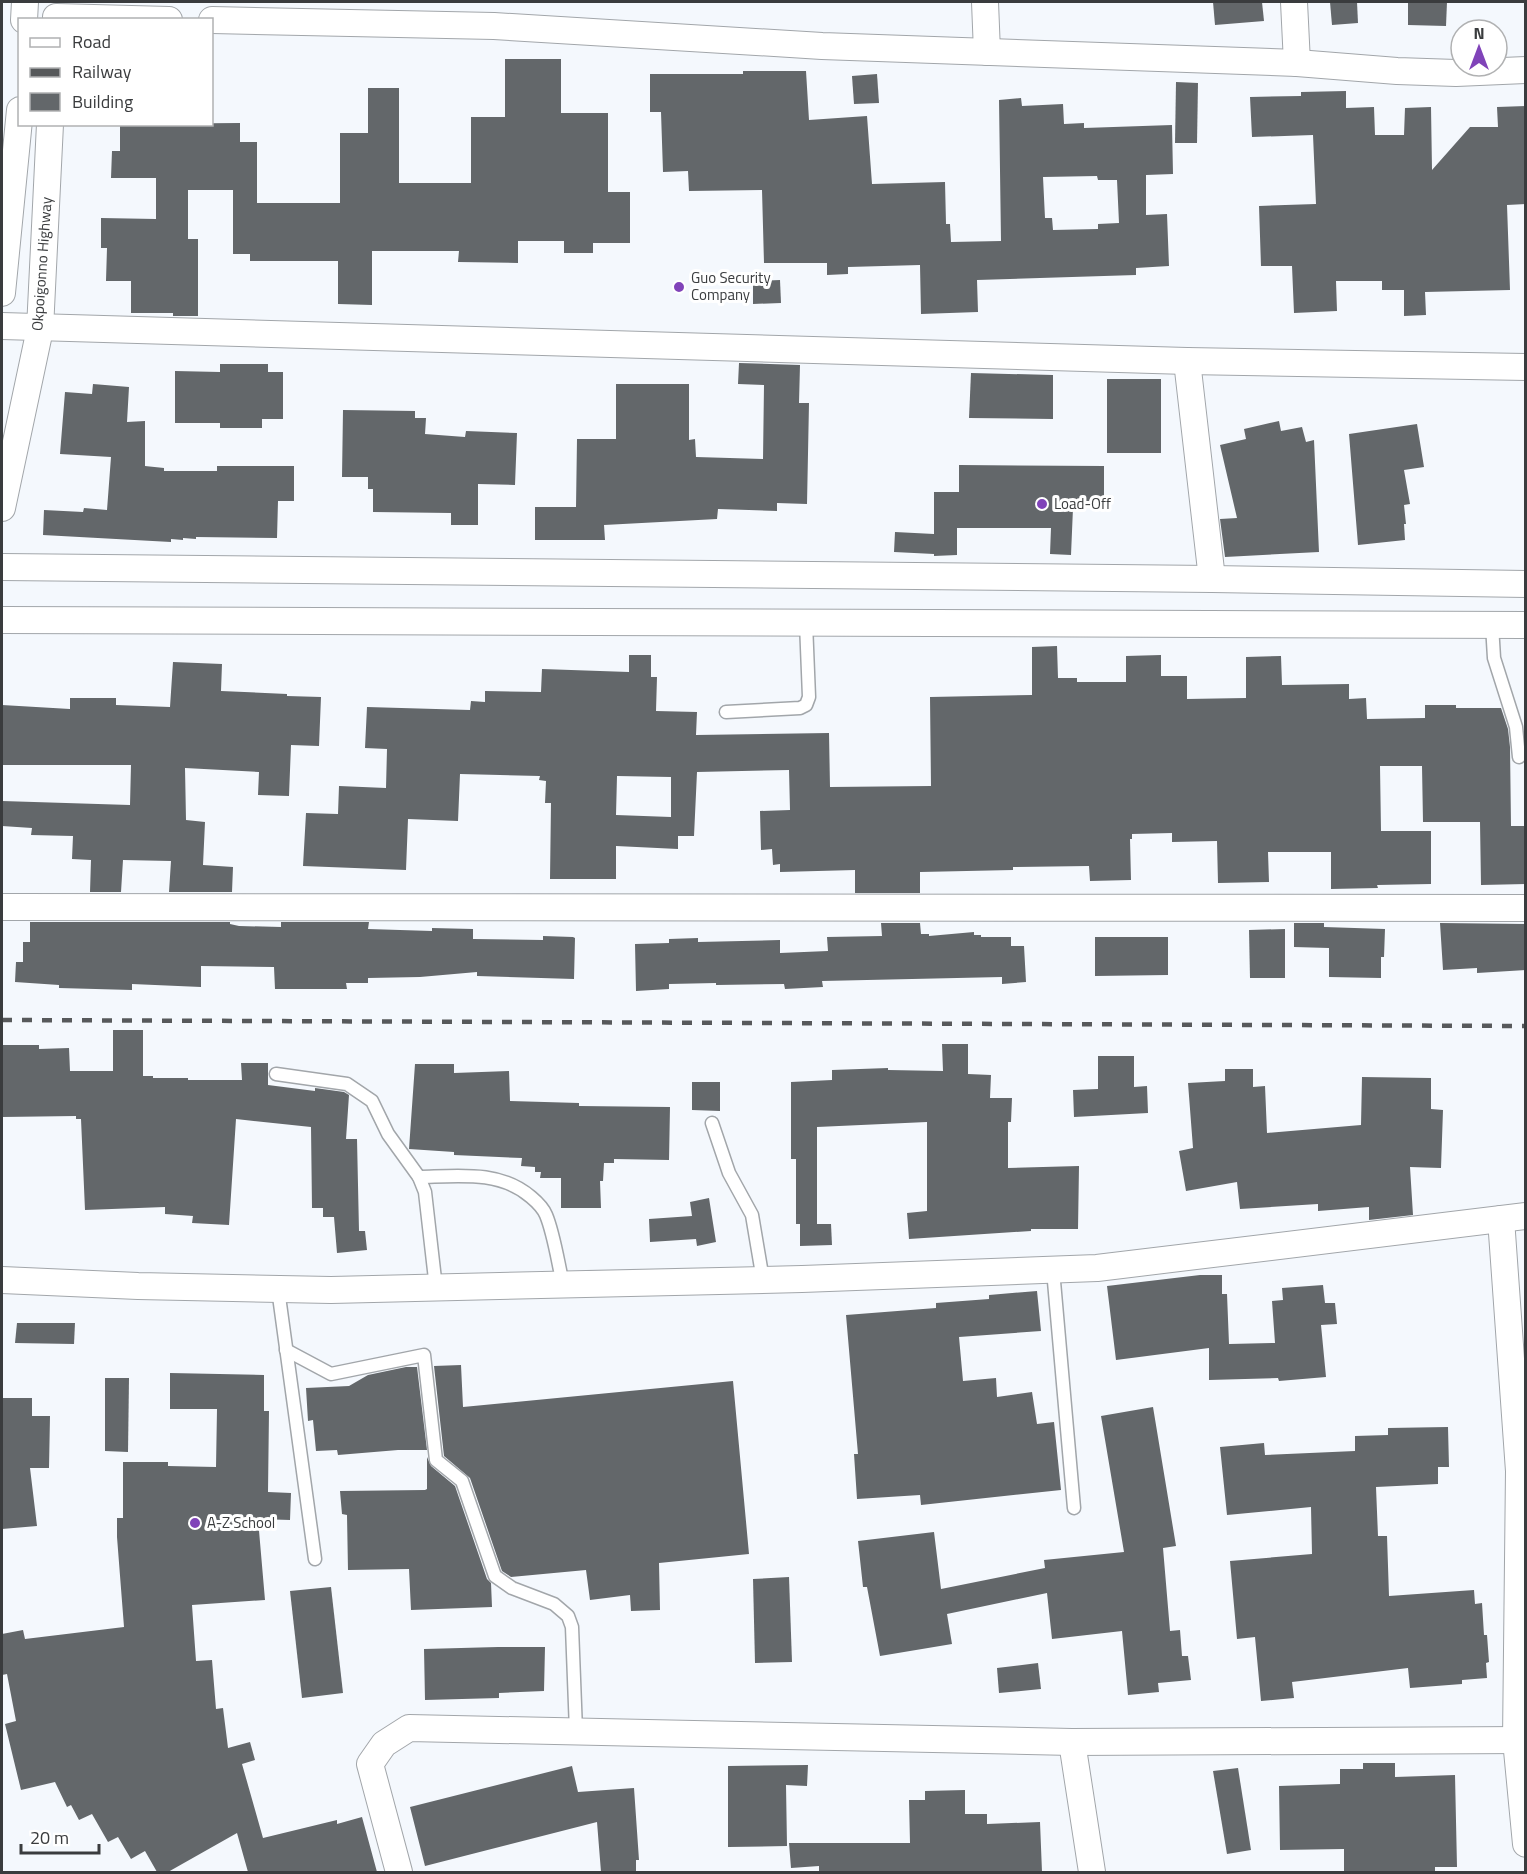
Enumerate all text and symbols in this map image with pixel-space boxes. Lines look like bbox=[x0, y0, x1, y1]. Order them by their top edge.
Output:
legend bbox=[18, 18, 213, 126]
north arrow bbox=[1449, 18, 1509, 78]
text: N bbox=[1473, 21, 1485, 45]
text: Road bbox=[72, 28, 111, 55]
text: Railway bbox=[72, 58, 132, 85]
text: Building bbox=[72, 88, 133, 115]
street label: Okpoigonno Highway bbox=[25, 196, 58, 332]
place label: Guo Security Company bbox=[691, 266, 771, 306]
marker: Guo Security Company bbox=[672, 280, 686, 294]
place label: Load-Off bbox=[1054, 492, 1111, 515]
marker: Load-Off bbox=[1035, 497, 1049, 511]
place label: A-Z School bbox=[207, 1511, 275, 1534]
marker: A-Z School bbox=[188, 1516, 202, 1530]
scale bar bbox=[21, 1817, 99, 1855]
text: 20 m bbox=[30, 1824, 69, 1851]

